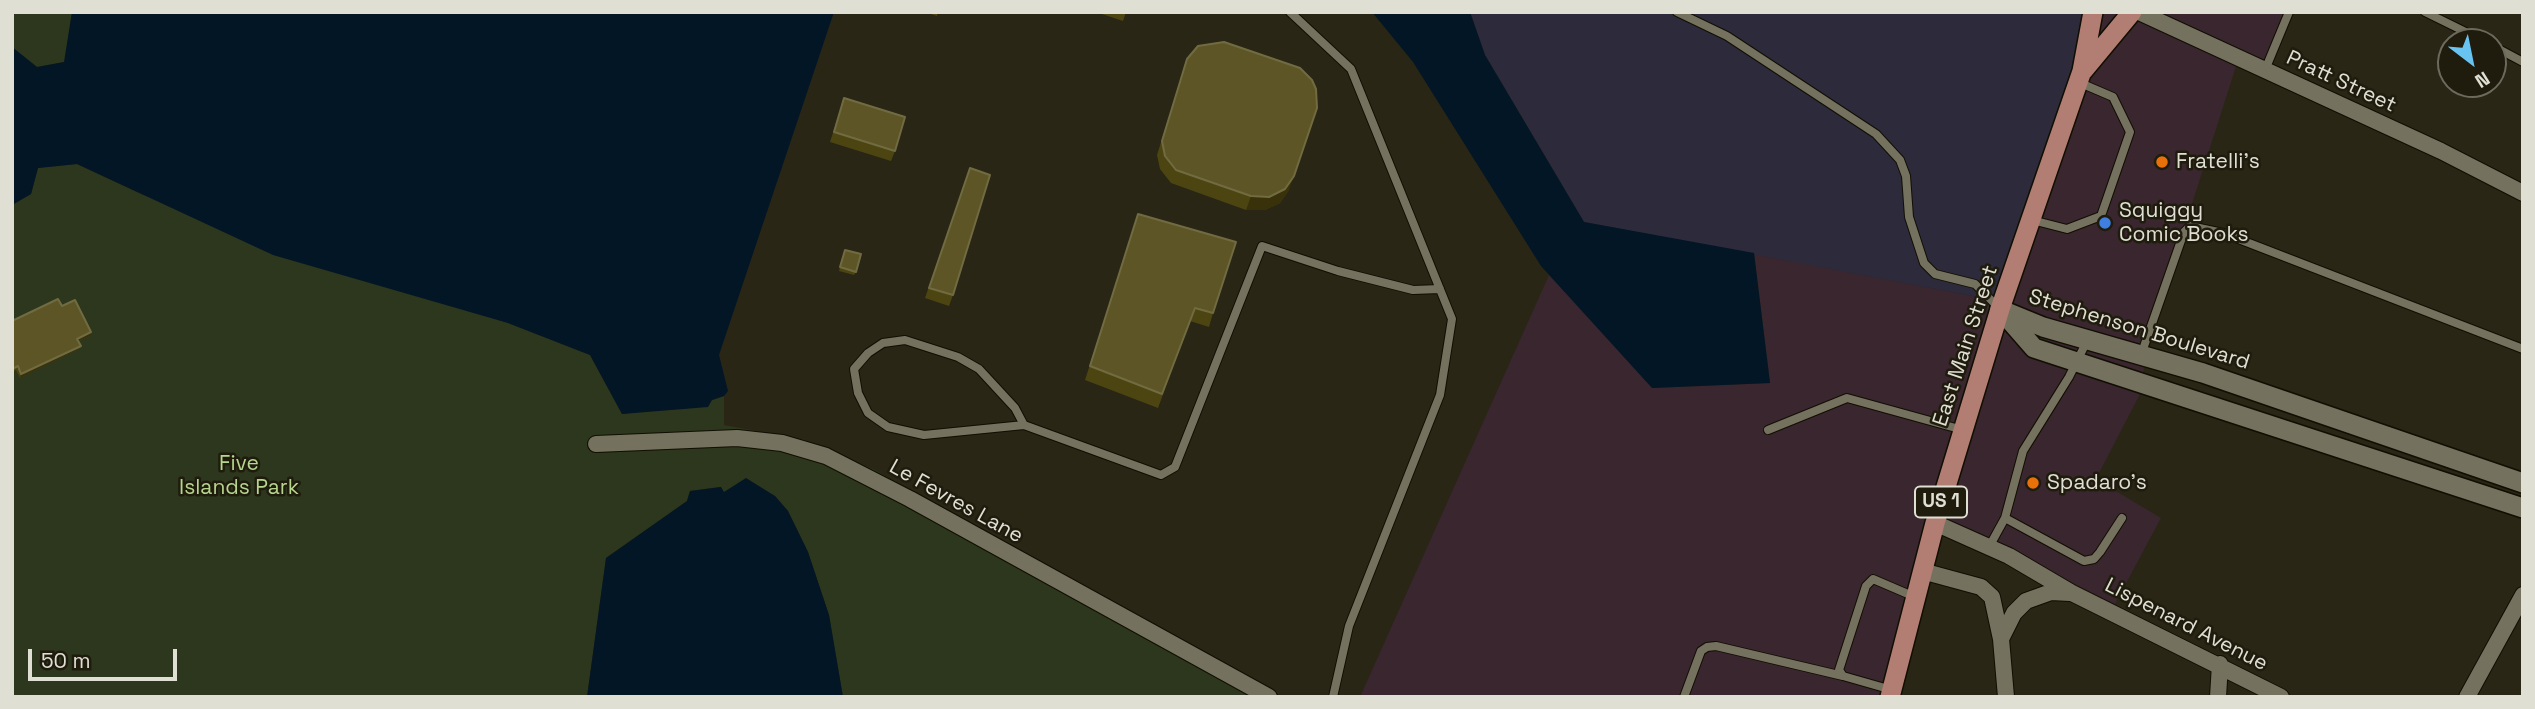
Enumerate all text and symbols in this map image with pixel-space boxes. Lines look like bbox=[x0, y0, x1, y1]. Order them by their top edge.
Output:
north arrow bbox=[2437, 28, 2507, 98]
street label: Pratt Street bbox=[2282, 46, 2400, 118]
text: N bbox=[2470, 66, 2494, 94]
place label: Fratelli's bbox=[2176, 149, 2260, 175]
marker: Fratelli's bbox=[2154, 154, 2170, 170]
place label: Squiggy Comic Books bbox=[2119, 198, 2249, 248]
marker: Squiggy Comic Books bbox=[2097, 215, 2113, 231]
street label: East Main Street bbox=[1928, 262, 2004, 430]
street label: Stephenson Boulevard bbox=[2026, 284, 2252, 376]
park label: Five Islands Park bbox=[179, 451, 299, 501]
street label: Le Fevres Lane bbox=[885, 455, 1027, 549]
place label: Spadaro's bbox=[2047, 470, 2147, 496]
marker: Spadaro's bbox=[2025, 475, 2041, 491]
road number: US 1 bbox=[1915, 486, 1967, 517]
street label: Lispenard Avenue bbox=[2100, 573, 2272, 677]
scale bar bbox=[32, 636, 180, 680]
text: 50 m bbox=[41, 647, 91, 674]

